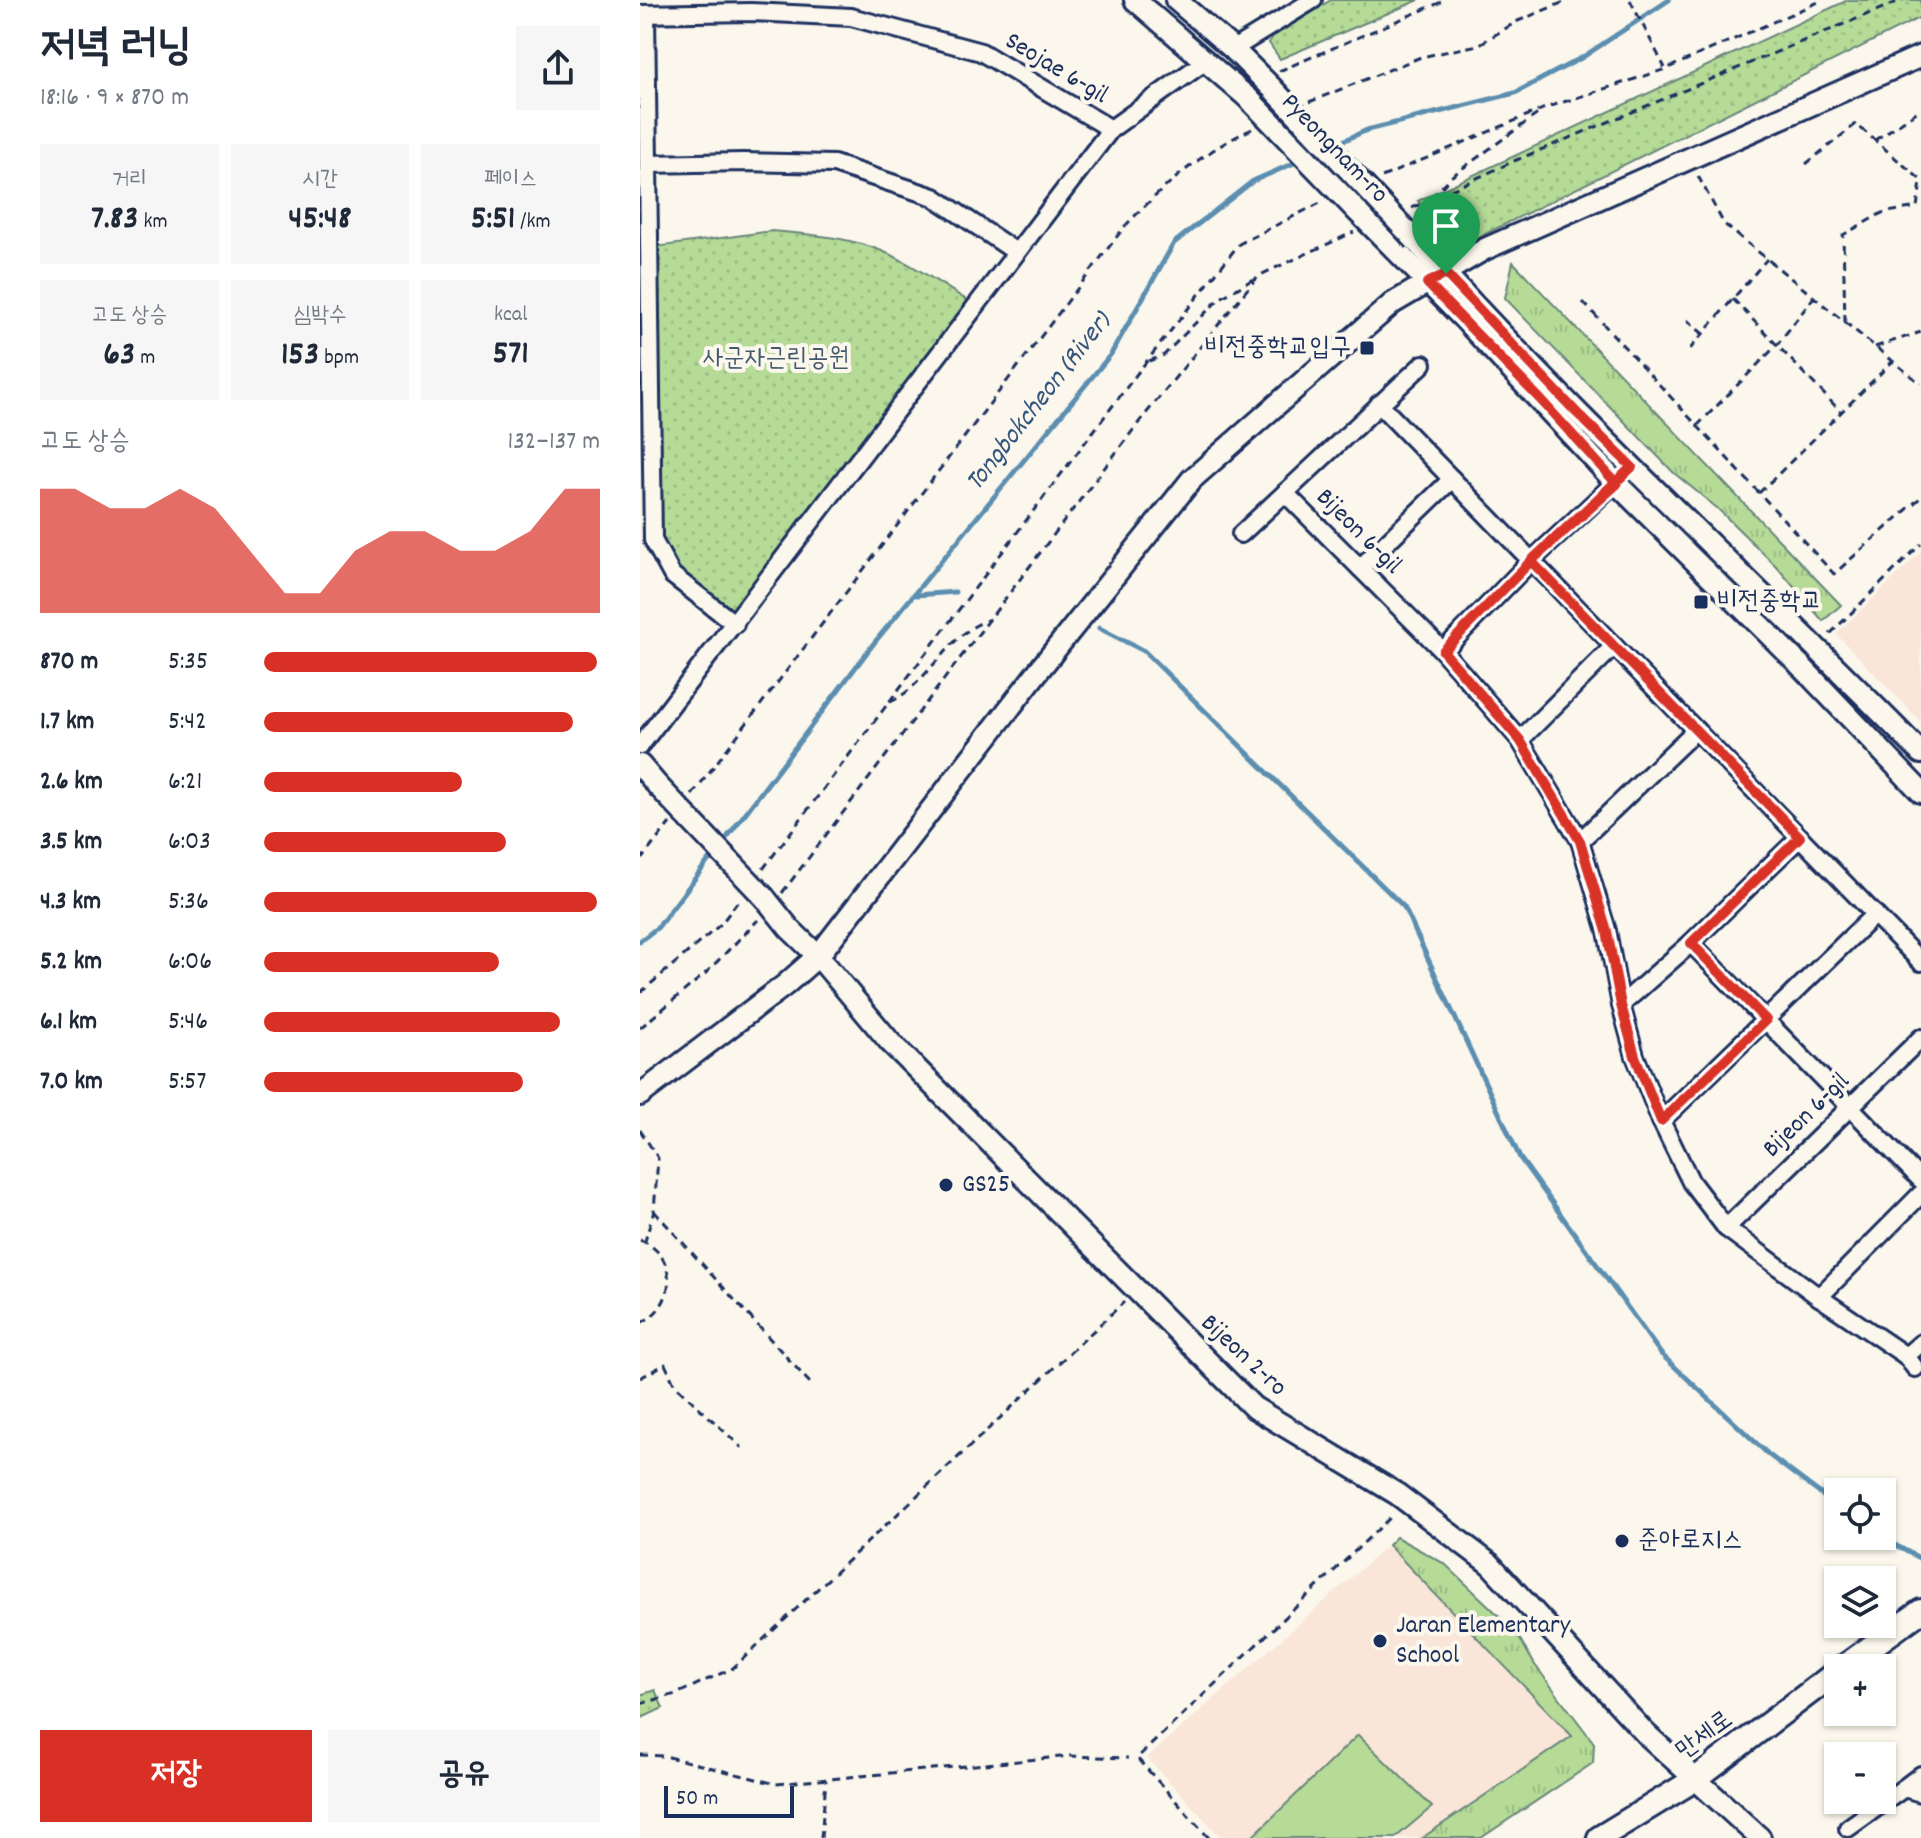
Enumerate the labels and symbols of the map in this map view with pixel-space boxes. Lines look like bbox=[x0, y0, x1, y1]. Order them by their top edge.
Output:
street label: Seojae 6-gil bbox=[997, 24, 1115, 114]
street label: Pyeongnam-ro bbox=[1272, 85, 1396, 213]
pin bbox=[1412, 192, 1480, 274]
water label: Tongbokcheon (River) bbox=[957, 303, 1124, 501]
place label: 비전중학교입구 bbox=[1205, 330, 1351, 367]
marker: 비전중학교입구 bbox=[1358, 339, 1376, 357]
park label: 사군자근린공원 bbox=[703, 341, 849, 378]
street label: Bijeon 6-gil bbox=[1306, 480, 1410, 584]
place label: 비전중학교 bbox=[1717, 584, 1822, 621]
marker: 비전중학교 bbox=[1692, 593, 1710, 611]
street label: Bijeon 6-gil bbox=[1755, 1065, 1859, 1167]
place label: GS25 bbox=[962, 1167, 1010, 1204]
marker: GS25 bbox=[937, 1176, 955, 1194]
street label: Bijeon 2-ro bbox=[1191, 1306, 1295, 1406]
place label: 준아로지스 bbox=[1638, 1523, 1743, 1560]
marker: 준아로지스 bbox=[1613, 1532, 1631, 1550]
place label: Jaran Elementary School bbox=[1396, 1608, 1571, 1675]
marker: Jaran Elementary School bbox=[1371, 1632, 1389, 1650]
street label: 만세로 bbox=[1669, 1703, 1741, 1769]
scale bar bbox=[664, 1782, 794, 1818]

